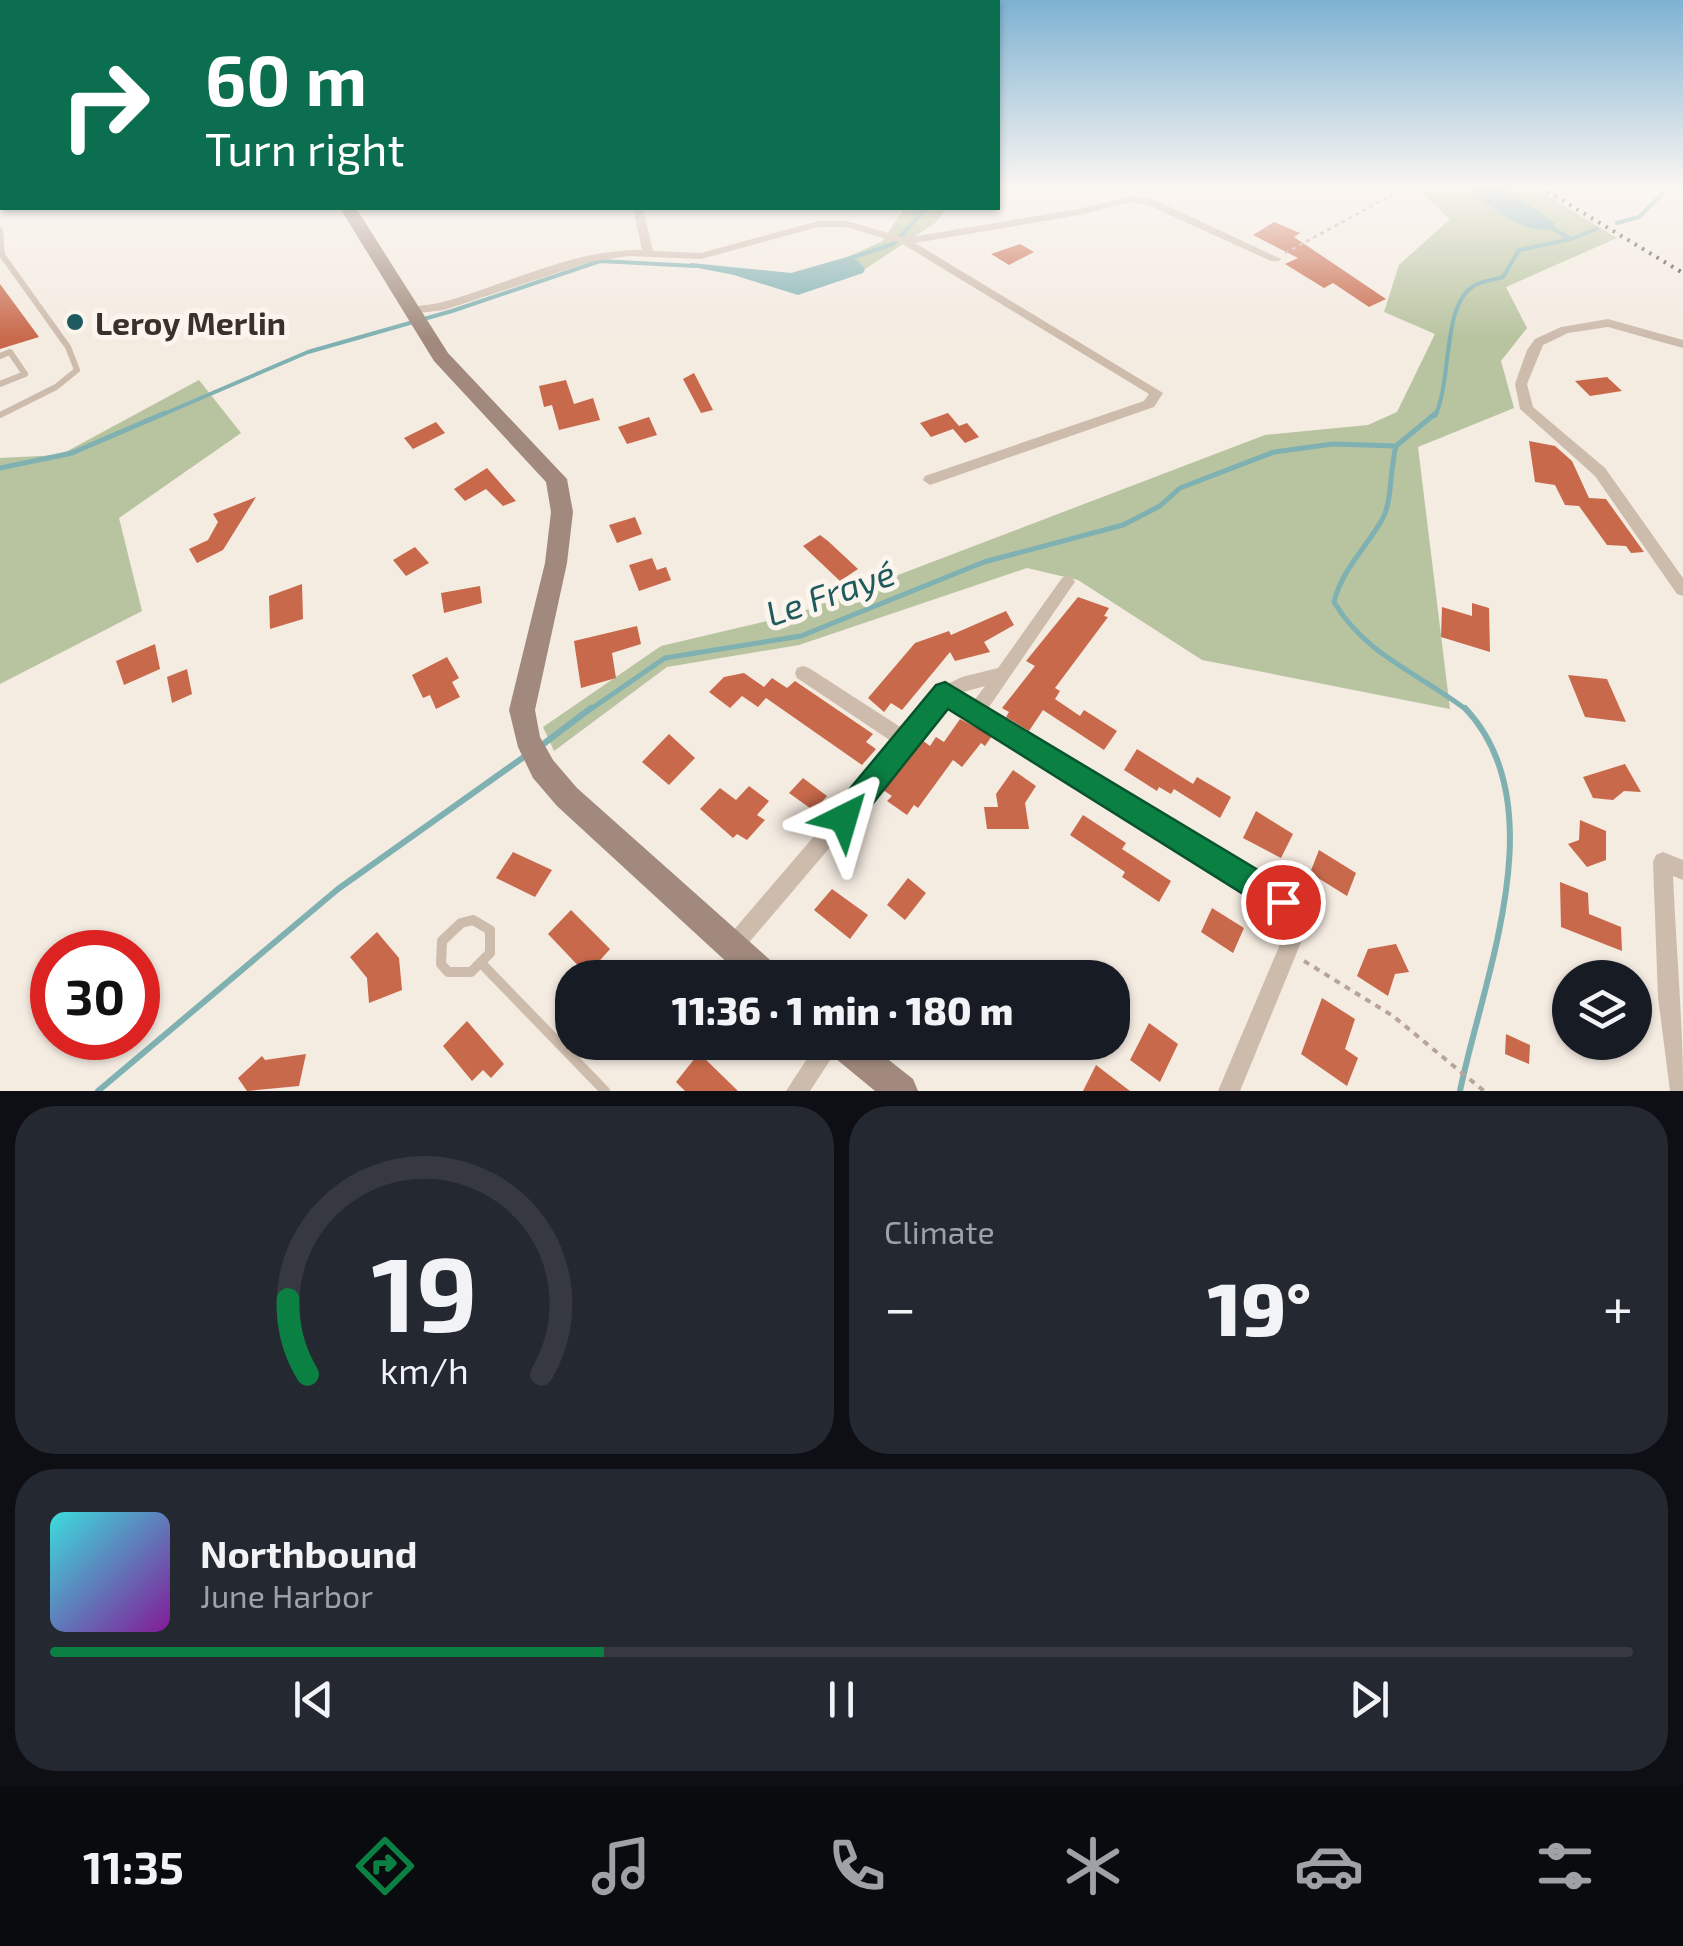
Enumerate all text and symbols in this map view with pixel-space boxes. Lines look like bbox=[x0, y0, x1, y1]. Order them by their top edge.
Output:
text: 60 m bbox=[205, 36, 367, 120]
icon: right bbox=[40, 40, 170, 170]
text: Turn right bbox=[205, 121, 405, 175]
place label: Leroy Merlin bbox=[95, 303, 286, 342]
marker: Leroy Merlin bbox=[64, 311, 86, 333]
water label: Le Frayé bbox=[760, 550, 900, 635]
position arrow bbox=[792, 766, 896, 870]
pin bbox=[1241, 860, 1326, 945]
icon: arrive bbox=[1256, 875, 1311, 930]
speed limit sign: 30 bbox=[30, 930, 160, 1060]
map controls bbox=[1552, 960, 1652, 1060]
button: layers bbox=[1552, 960, 1652, 1060]
text: 11:36 · 1 min · 180 m bbox=[672, 987, 1013, 1033]
text: Climate bbox=[884, 1212, 995, 1250]
text: 19 bbox=[371, 1228, 478, 1353]
text: 19° bbox=[1207, 1261, 1311, 1351]
text: − bbox=[884, 1273, 916, 1339]
text: + bbox=[1603, 1273, 1633, 1339]
text: km/h bbox=[380, 1348, 469, 1391]
text: Northbound bbox=[200, 1530, 418, 1576]
text: June Harbor bbox=[200, 1576, 373, 1614]
icon: previous bbox=[286, 1672, 341, 1727]
icon: pause bbox=[814, 1672, 869, 1727]
icon: next bbox=[1342, 1672, 1397, 1727]
icon: directions bbox=[350, 1831, 420, 1901]
icon: music bbox=[586, 1831, 656, 1901]
icon: phone bbox=[822, 1831, 892, 1901]
icon: climate bbox=[1058, 1831, 1128, 1901]
icon: car bbox=[1294, 1831, 1364, 1901]
icon: filters bbox=[1530, 1831, 1600, 1901]
text: 11:35 bbox=[83, 1839, 184, 1893]

